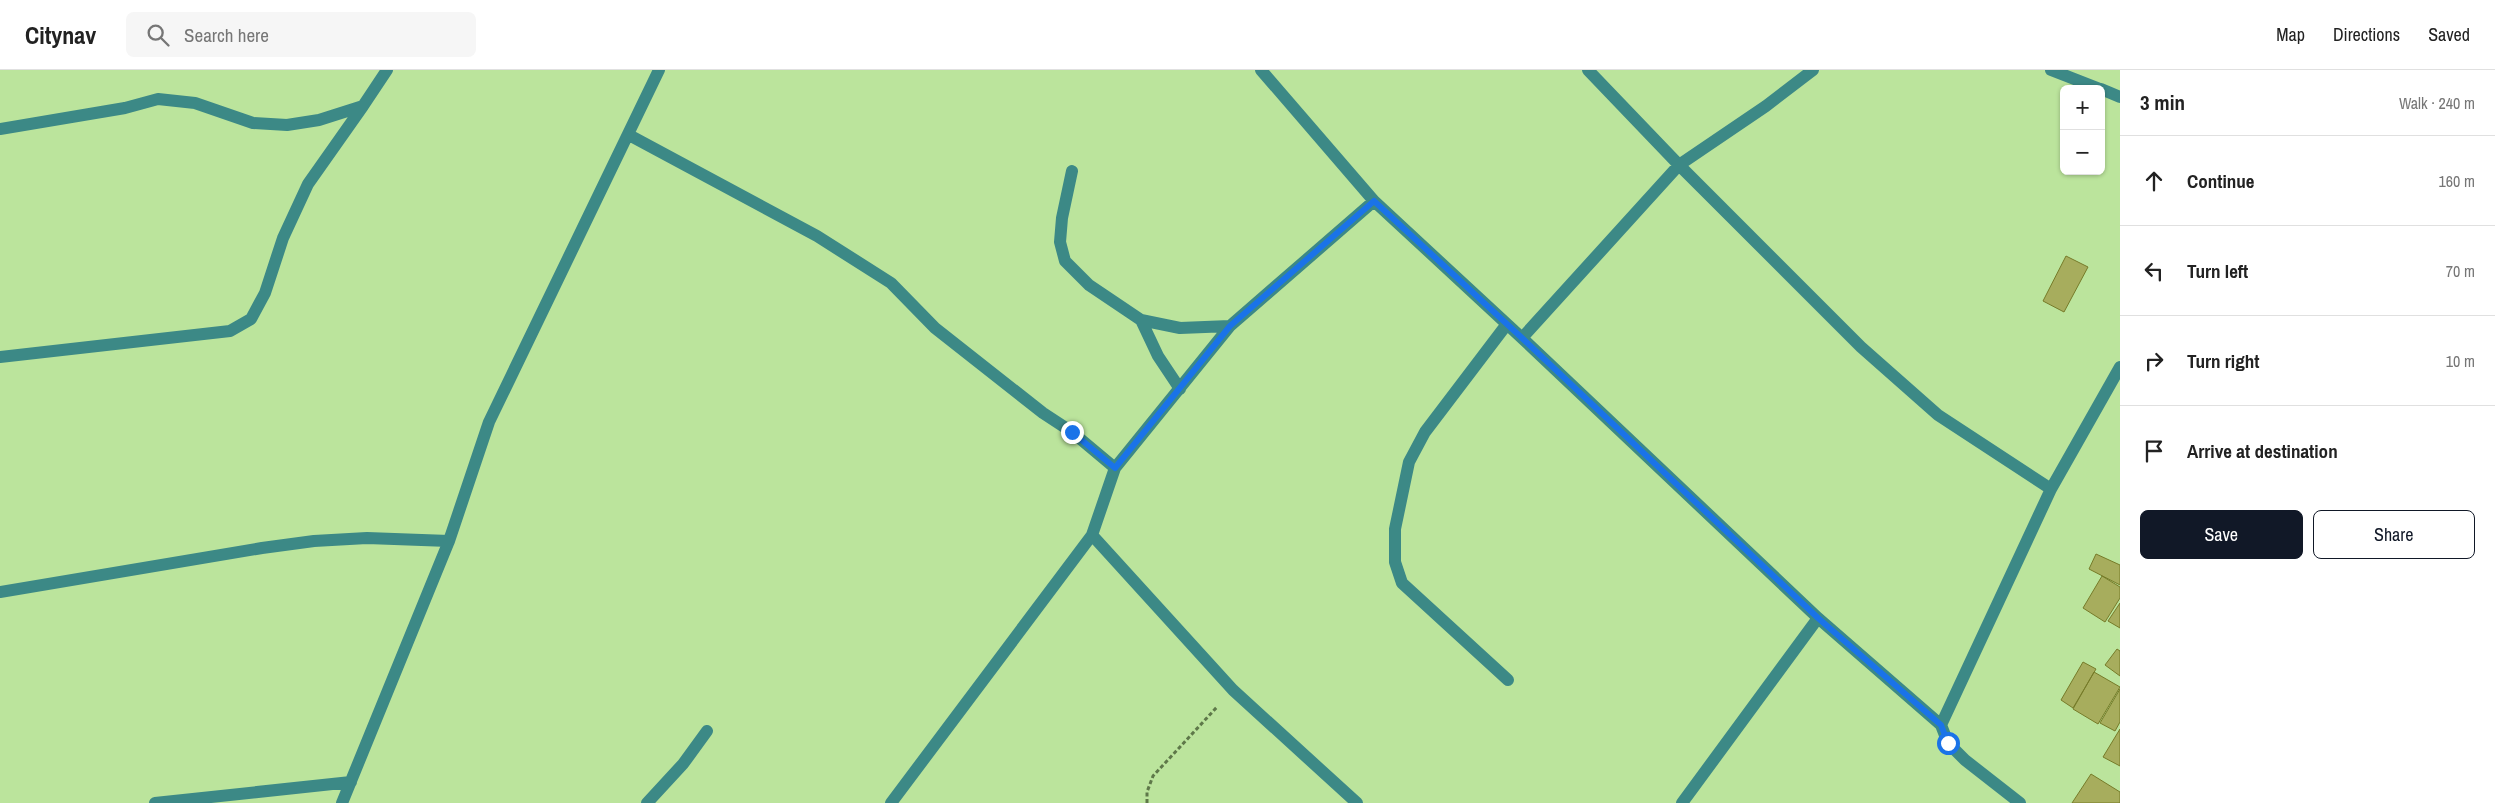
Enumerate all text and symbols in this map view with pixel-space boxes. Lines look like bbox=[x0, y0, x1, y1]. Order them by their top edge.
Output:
search box bbox=[126, 12, 476, 57]
text: Citynav bbox=[25, 19, 96, 51]
icon: search bbox=[144, 21, 172, 49]
text: Search here bbox=[184, 22, 269, 48]
text: Map bbox=[2276, 22, 2305, 47]
text: Directions bbox=[2333, 22, 2400, 47]
text: Saved bbox=[2428, 22, 2470, 47]
map controls bbox=[2060, 85, 2105, 175]
button: + bbox=[2060, 85, 2105, 130]
text: 3 min bbox=[2140, 88, 2185, 117]
text: Walk · 240 m bbox=[2399, 92, 2475, 114]
button: − bbox=[2060, 130, 2105, 175]
icon: ahead bbox=[2140, 167, 2168, 195]
text: Continue bbox=[2187, 168, 2255, 194]
text: 160 m bbox=[2439, 170, 2475, 192]
icon: left bbox=[2140, 257, 2168, 285]
text: Turn left bbox=[2187, 258, 2248, 284]
text: 70 m bbox=[2446, 260, 2475, 282]
icon: right bbox=[2140, 347, 2168, 375]
text: Turn right bbox=[2187, 348, 2259, 374]
text: 10 m bbox=[2446, 350, 2475, 372]
route end bbox=[1061, 421, 1084, 444]
icon: arrive bbox=[2140, 437, 2168, 465]
text: Arrive at destination bbox=[2187, 438, 2338, 464]
button: Save bbox=[2140, 510, 2303, 559]
button: Share bbox=[2313, 510, 2475, 559]
route start bbox=[1937, 732, 1960, 755]

